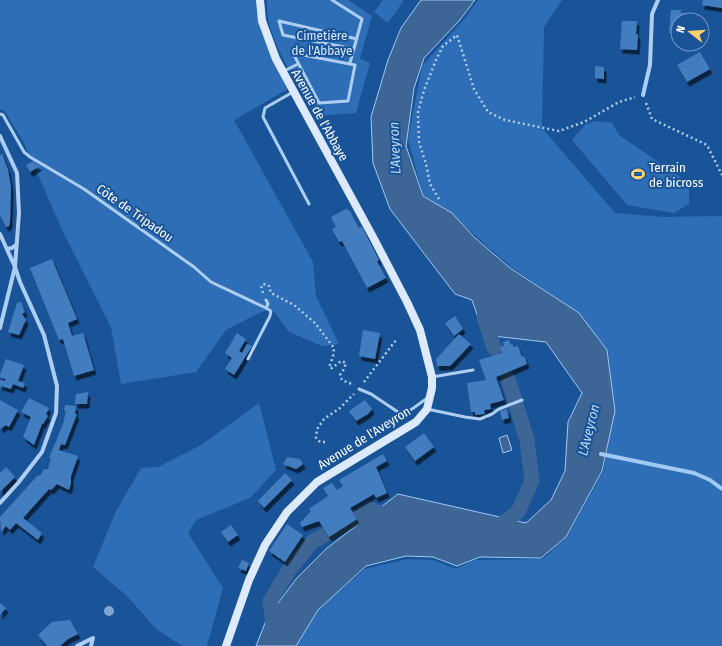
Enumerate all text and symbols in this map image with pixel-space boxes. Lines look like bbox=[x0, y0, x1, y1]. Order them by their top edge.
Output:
north arrow bbox=[670, 12, 710, 52]
text: N bbox=[674, 24, 688, 34]
park label: Cimetière de l'Abbaye bbox=[292, 28, 352, 58]
street label: Avenue de l'Abbaye bbox=[288, 66, 352, 164]
water label: L'Aveyron bbox=[386, 121, 404, 175]
place label: Terrain de bicross bbox=[649, 160, 704, 190]
sports icon: Terrain de bicross bbox=[630, 166, 646, 182]
street label: Côte de Tripadou bbox=[94, 181, 176, 245]
water label: L'Aveyron bbox=[574, 402, 604, 458]
street label: Avenue de l'Aveyron bbox=[315, 403, 413, 473]

